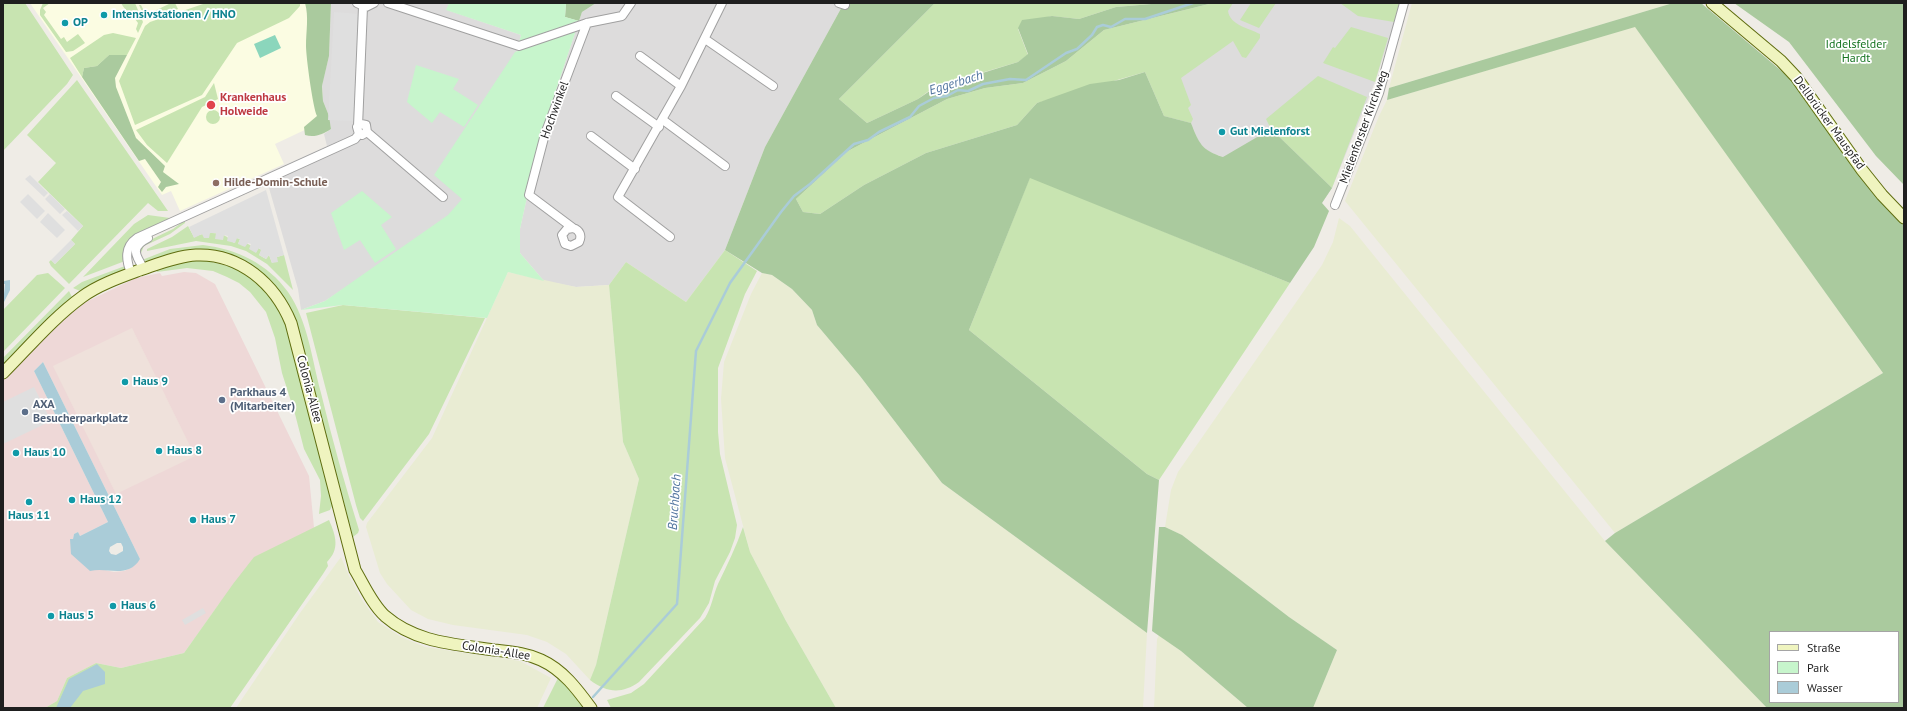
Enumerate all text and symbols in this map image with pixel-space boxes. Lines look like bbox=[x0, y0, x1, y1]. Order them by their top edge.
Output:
place label: Intensivstationen / HNO bbox=[112, 8, 236, 22]
marker: Intensivstationen / HNO bbox=[99, 10, 109, 20]
place label: OP bbox=[73, 16, 88, 30]
marker: OP bbox=[60, 18, 70, 28]
park label: Iddelsfelder Hardt bbox=[1826, 38, 1886, 66]
water label: Eggerbach bbox=[927, 67, 985, 99]
street label: Mielenforster Kirchweg bbox=[1337, 69, 1391, 185]
street label: Dellbrücker Mauspfad bbox=[1790, 73, 1868, 173]
street label: Hochwinkel bbox=[538, 79, 572, 141]
place label: Krankenhaus Holweide bbox=[220, 91, 286, 119]
marker: Krankenhaus Holweide bbox=[205, 99, 217, 111]
place label: Gut Mielenforst bbox=[1230, 125, 1310, 139]
marker: Gut Mielenforst bbox=[1217, 127, 1227, 137]
place label: Hilde-Domin-Schule bbox=[224, 176, 328, 190]
marker: Hilde-Domin-Schule bbox=[211, 178, 221, 188]
street label: Colonia-Allee bbox=[293, 354, 325, 424]
place label: Haus 9 bbox=[133, 375, 168, 389]
marker: Haus 9 bbox=[120, 377, 130, 387]
place label: Parkhaus 4 (Mitarbeiter) bbox=[230, 386, 295, 414]
marker: Parkhaus 4 (Mitarbeiter) bbox=[217, 395, 227, 405]
place label: AXA Besucherparkplatz bbox=[33, 398, 128, 426]
marker: AXA Besucherparkplatz bbox=[20, 407, 30, 417]
place label: Haus 8 bbox=[167, 444, 202, 458]
place label: Haus 10 bbox=[24, 446, 66, 460]
marker: Haus 8 bbox=[154, 446, 164, 456]
marker: Haus 10 bbox=[11, 448, 21, 458]
water label: Bruchbach bbox=[665, 474, 685, 530]
place label: Haus 12 bbox=[80, 493, 122, 507]
marker: Haus 12 bbox=[67, 495, 77, 505]
marker: Haus 11 bbox=[24, 497, 34, 507]
place label: Haus 11 bbox=[8, 509, 50, 523]
place label: Haus 7 bbox=[201, 513, 236, 527]
marker: Haus 7 bbox=[188, 515, 198, 525]
place label: Haus 6 bbox=[121, 599, 156, 613]
marker: Haus 6 bbox=[108, 601, 118, 611]
place label: Haus 5 bbox=[59, 609, 94, 623]
marker: Haus 5 bbox=[46, 611, 56, 621]
legend bbox=[1769, 631, 1899, 703]
street label: Colonia-Allee bbox=[461, 638, 531, 664]
text: Straße bbox=[1807, 640, 1841, 655]
text: Park bbox=[1807, 660, 1829, 675]
text: Wasser bbox=[1807, 680, 1843, 695]

